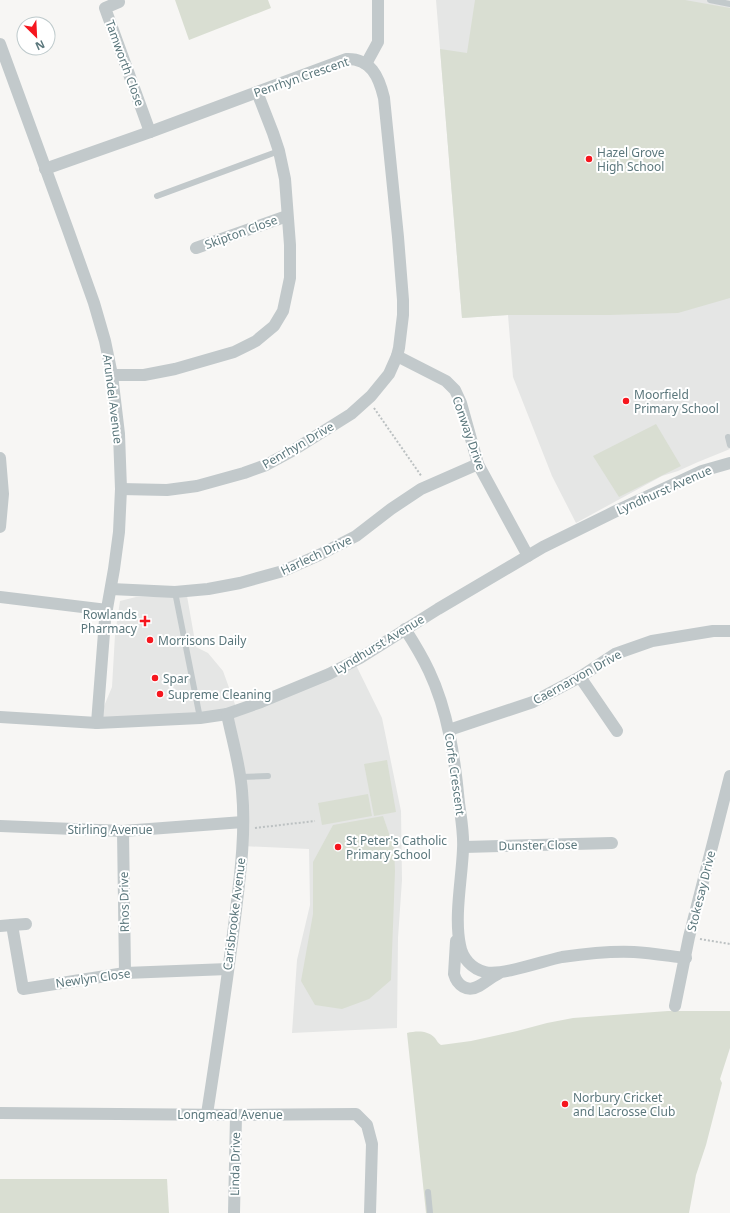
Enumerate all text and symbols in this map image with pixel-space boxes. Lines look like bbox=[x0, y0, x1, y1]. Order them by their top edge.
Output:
north arrow bbox=[16, 16, 56, 56]
street label: Tamworth Close bbox=[102, 18, 149, 109]
text: N bbox=[33, 37, 47, 54]
street label: Penrhyn Crescent bbox=[251, 53, 351, 101]
place label: Hazel Grove High School bbox=[597, 144, 665, 175]
marker: Hazel Grove High School bbox=[584, 154, 594, 164]
street label: Skipton Close bbox=[202, 211, 280, 253]
street label: Arundel Avenue bbox=[99, 353, 127, 445]
place label: Moorfield Primary School bbox=[634, 386, 719, 417]
street label: Conway Drive bbox=[448, 394, 490, 473]
marker: Moorfield Primary School bbox=[621, 396, 631, 406]
street label: Penrhyn Drive bbox=[259, 417, 337, 472]
street label: Lyndhurst Avenue bbox=[614, 461, 714, 519]
street label: Harlech Drive bbox=[278, 531, 354, 579]
place label: Rowlands Pharmacy bbox=[81, 606, 138, 637]
street label: Lyndhurst Avenue bbox=[331, 610, 427, 678]
marker: Rowlands Pharmacy bbox=[140, 616, 150, 626]
place label: Morrisons Daily bbox=[158, 632, 247, 649]
marker: Morrisons Daily bbox=[145, 635, 155, 645]
street label: Caernarvon Drive bbox=[530, 646, 624, 708]
place label: Spar bbox=[163, 670, 189, 687]
marker: Spar bbox=[150, 673, 160, 683]
place label: Supreme Cleaning bbox=[168, 686, 271, 703]
marker: Supreme Cleaning bbox=[155, 689, 165, 699]
street label: Corfe Crescent bbox=[441, 732, 469, 817]
street label: Stirling Avenue bbox=[67, 821, 153, 838]
place label: St Peter's Catholic Primary School bbox=[346, 832, 447, 863]
street label: Dunster Close bbox=[498, 836, 578, 854]
marker: St Peter's Catholic Primary School bbox=[333, 842, 343, 852]
street label: Stokesay Drive bbox=[683, 849, 719, 933]
street label: Carisbrooke Avenue bbox=[219, 857, 249, 971]
street label: Rhos Drive bbox=[115, 871, 133, 932]
street label: Newlyn Close bbox=[55, 964, 132, 992]
place label: Norbury Cricket and Lacrosse Club bbox=[573, 1089, 675, 1120]
marker: Norbury Cricket and Lacrosse Club bbox=[560, 1099, 570, 1109]
street label: Longmead Avenue bbox=[177, 1106, 283, 1123]
street label: Linda Drive bbox=[226, 1132, 244, 1196]

